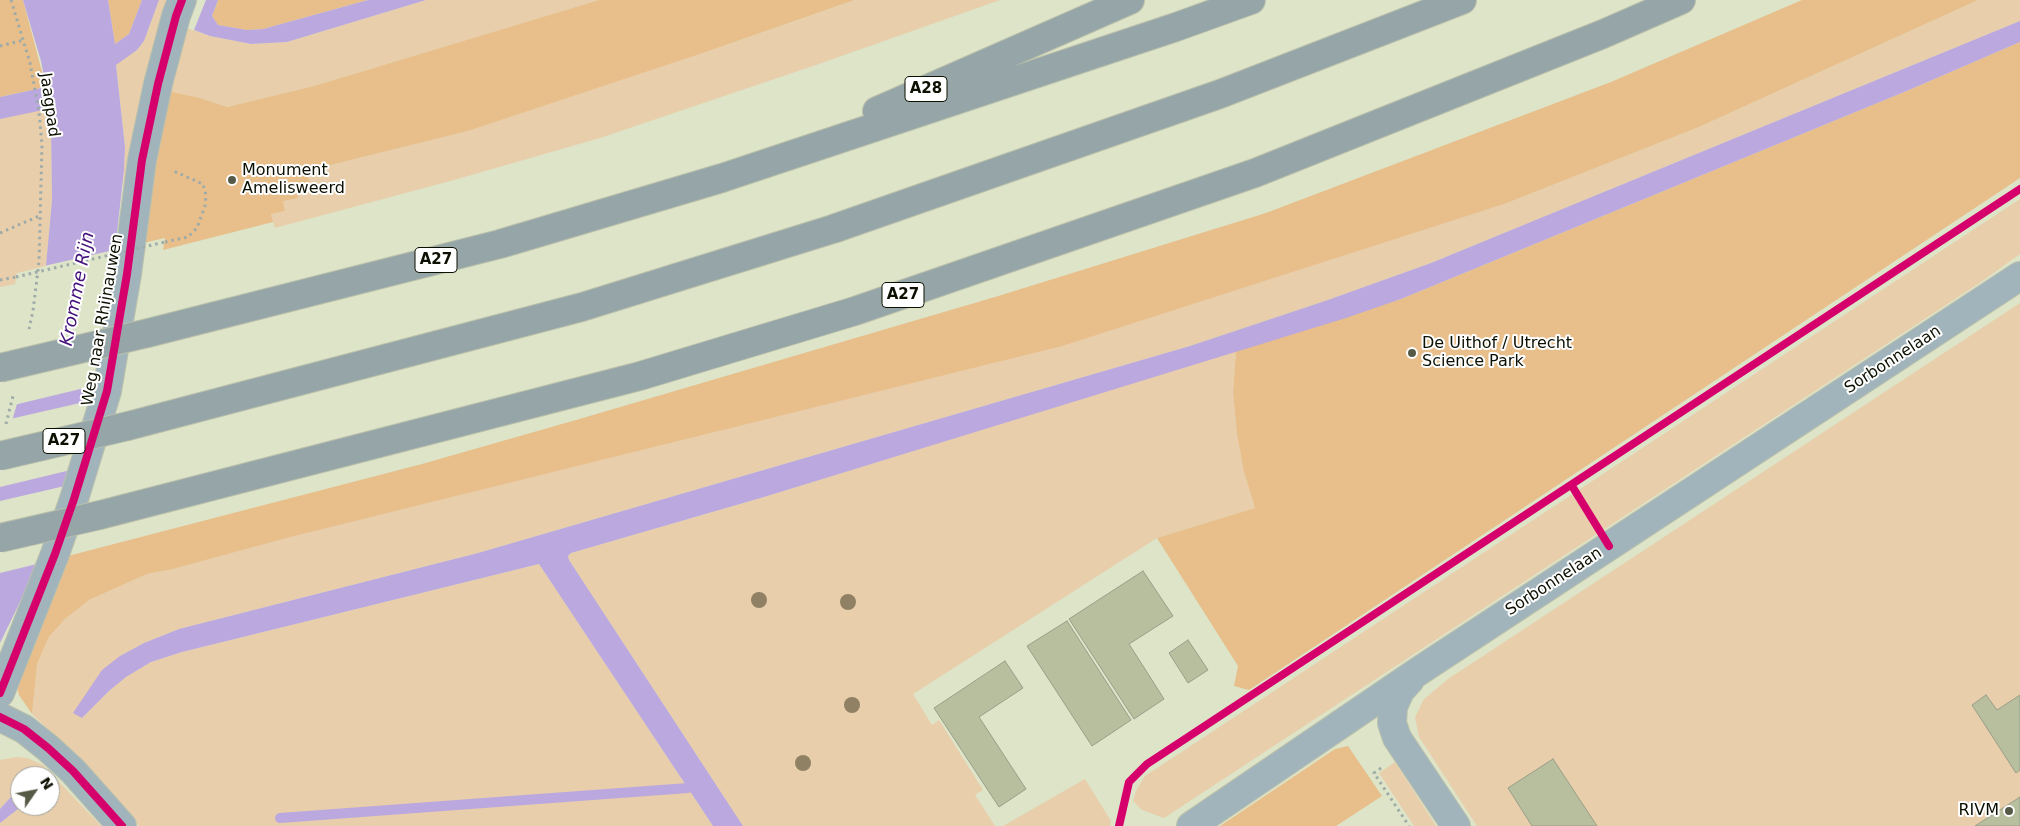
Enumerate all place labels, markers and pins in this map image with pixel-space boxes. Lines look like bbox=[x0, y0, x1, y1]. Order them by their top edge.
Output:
place label: Monument Amelisweerd bbox=[242, 161, 345, 199]
marker: Monument Amelisweerd bbox=[226, 174, 238, 186]
place label: De Uithof / Utrecht Science Park bbox=[1422, 334, 1572, 372]
marker: De Uithof / Utrecht Science Park bbox=[1406, 347, 1418, 359]
place label: RIVM bbox=[1958, 801, 1999, 821]
marker: RIVM bbox=[2003, 805, 2015, 817]

